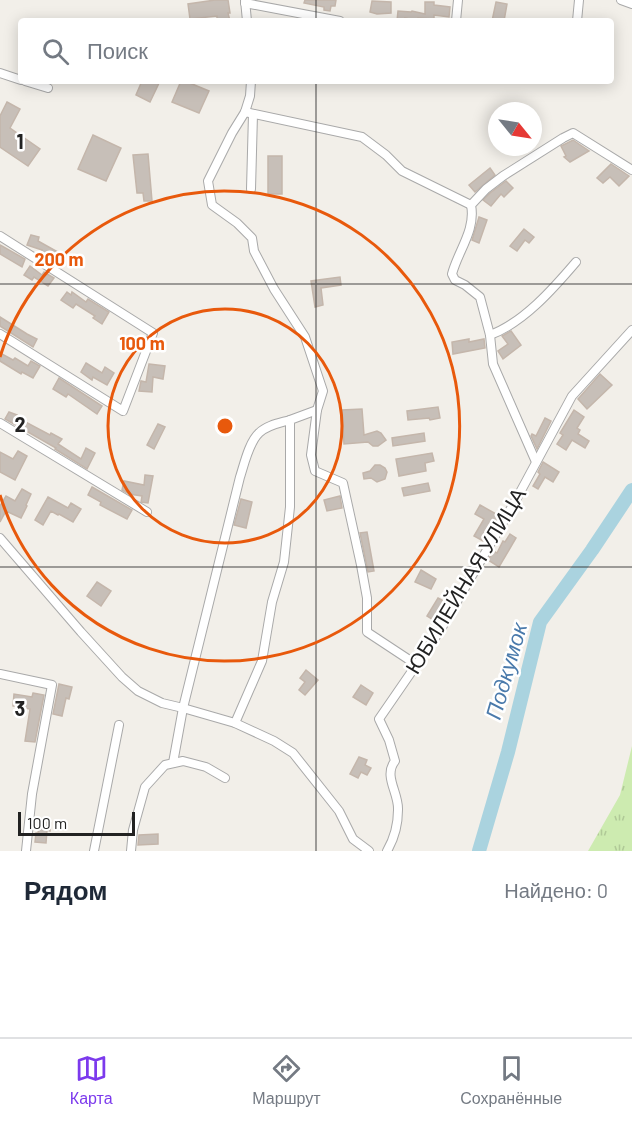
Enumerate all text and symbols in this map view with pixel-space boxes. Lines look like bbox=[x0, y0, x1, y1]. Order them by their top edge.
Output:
search box bbox=[18, 18, 614, 84]
icon: search bbox=[39, 35, 72, 68]
text: Поиск bbox=[87, 37, 148, 63]
north arrow bbox=[488, 102, 542, 156]
text: 1 bbox=[16, 129, 24, 153]
text: 200 m bbox=[34, 248, 84, 270]
text: 100 m bbox=[119, 332, 165, 354]
text: 2 bbox=[14, 412, 26, 436]
centre of rings bbox=[215, 416, 235, 436]
street label: ЮБИЛЕЙНАЯ УЛИЦА bbox=[399, 483, 530, 678]
water label: Подкумок bbox=[479, 618, 533, 722]
text: 3 bbox=[15, 696, 25, 720]
scale bar bbox=[18, 809, 135, 836]
text: 100 m bbox=[27, 813, 67, 832]
text: Рядом bbox=[24, 874, 107, 905]
text: Найдено: 0 bbox=[504, 878, 608, 902]
tab: Карта bbox=[70, 1052, 113, 1108]
tab: Маршрут bbox=[252, 1052, 321, 1108]
tab: Сохранённые bbox=[460, 1052, 562, 1108]

